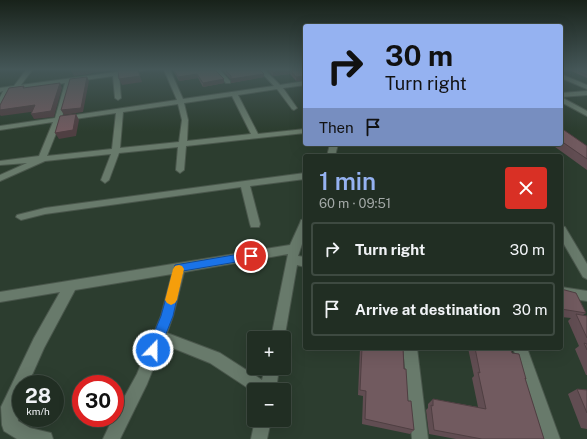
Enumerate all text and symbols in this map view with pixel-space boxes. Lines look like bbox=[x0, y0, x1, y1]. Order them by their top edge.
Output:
text: 30 m bbox=[385, 39, 453, 72]
icon: right bbox=[319, 40, 371, 92]
text: Turn right bbox=[385, 73, 467, 94]
icon: arrive bbox=[362, 116, 384, 138]
text: Then bbox=[319, 119, 354, 136]
text: 1 min bbox=[319, 167, 376, 195]
button: close bbox=[505, 167, 547, 209]
text: 60 m · 09:51 bbox=[319, 196, 391, 211]
icon: right bbox=[321, 238, 343, 260]
pin bbox=[234, 239, 268, 273]
text: Turn right bbox=[355, 241, 425, 258]
text: 30 m bbox=[510, 241, 545, 258]
icon: arrive bbox=[240, 245, 262, 267]
icon: arrive bbox=[321, 298, 343, 320]
text: Arrive at destination bbox=[355, 301, 500, 318]
text: 30 m bbox=[512, 301, 548, 318]
position arrow bbox=[132, 329, 174, 371]
map controls bbox=[247, 331, 291, 427]
button: + bbox=[247, 331, 291, 375]
speed limit sign: 30 bbox=[72, 375, 124, 427]
button: − bbox=[247, 383, 291, 427]
text: 28 bbox=[25, 384, 51, 408]
text: km/h bbox=[26, 405, 50, 417]

